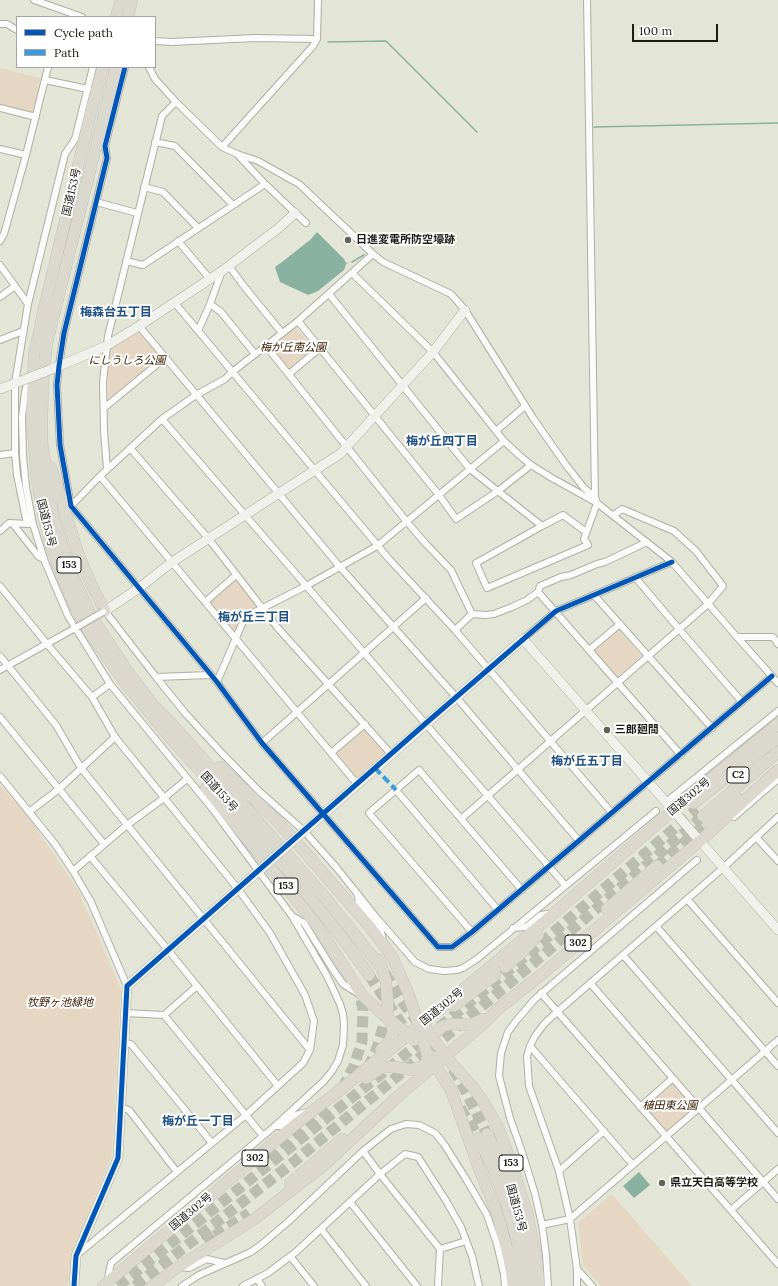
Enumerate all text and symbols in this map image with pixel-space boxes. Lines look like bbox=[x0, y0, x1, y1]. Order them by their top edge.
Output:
legend bbox=[16, 16, 156, 68]
scale bar bbox=[634, 16, 720, 42]
text: 100 m bbox=[639, 23, 672, 38]
text: Cycle path bbox=[54, 25, 113, 40]
text: Path bbox=[54, 45, 79, 60]
street label: 国道153号 bbox=[60, 167, 84, 217]
place label: 日進変電所防空壕跡 bbox=[356, 233, 455, 247]
marker: 日進変電所防空壕跡 bbox=[343, 235, 353, 245]
district label: 梅森台五丁目 bbox=[80, 306, 152, 320]
park label: 梅が丘南公園 bbox=[260, 341, 326, 355]
park label: にしうしろ公園 bbox=[89, 354, 165, 368]
district label: 梅が丘四丁目 bbox=[406, 435, 478, 449]
street label: 国道153号 bbox=[34, 498, 58, 548]
road number: 153 bbox=[57, 557, 81, 573]
district label: 梅が丘三丁目 bbox=[218, 611, 290, 625]
place label: 三郎廻間 bbox=[615, 723, 659, 737]
marker: 三郎廻間 bbox=[602, 725, 612, 735]
district label: 梅が丘五丁目 bbox=[551, 755, 623, 769]
road number: C2 bbox=[727, 767, 749, 783]
street label: 国道153号 bbox=[198, 769, 240, 815]
street label: 国道302号 bbox=[665, 775, 713, 819]
road number: 153 bbox=[274, 878, 298, 894]
road number: 302 bbox=[565, 935, 591, 951]
street label: 国道302号 bbox=[418, 986, 466, 1028]
park label: 牧野ヶ池緑地 bbox=[27, 996, 93, 1010]
park label: 植田東公園 bbox=[643, 1099, 697, 1113]
district label: 梅が丘一丁目 bbox=[162, 1115, 234, 1129]
road number: 302 bbox=[242, 1150, 268, 1166]
road number: 153 bbox=[499, 1155, 523, 1171]
place label: 県立天白高等学校 bbox=[670, 1176, 758, 1190]
marker: 県立天白高等学校 bbox=[657, 1178, 667, 1188]
street label: 国道153号 bbox=[503, 1183, 529, 1233]
street label: 国道302号 bbox=[167, 1190, 215, 1234]

